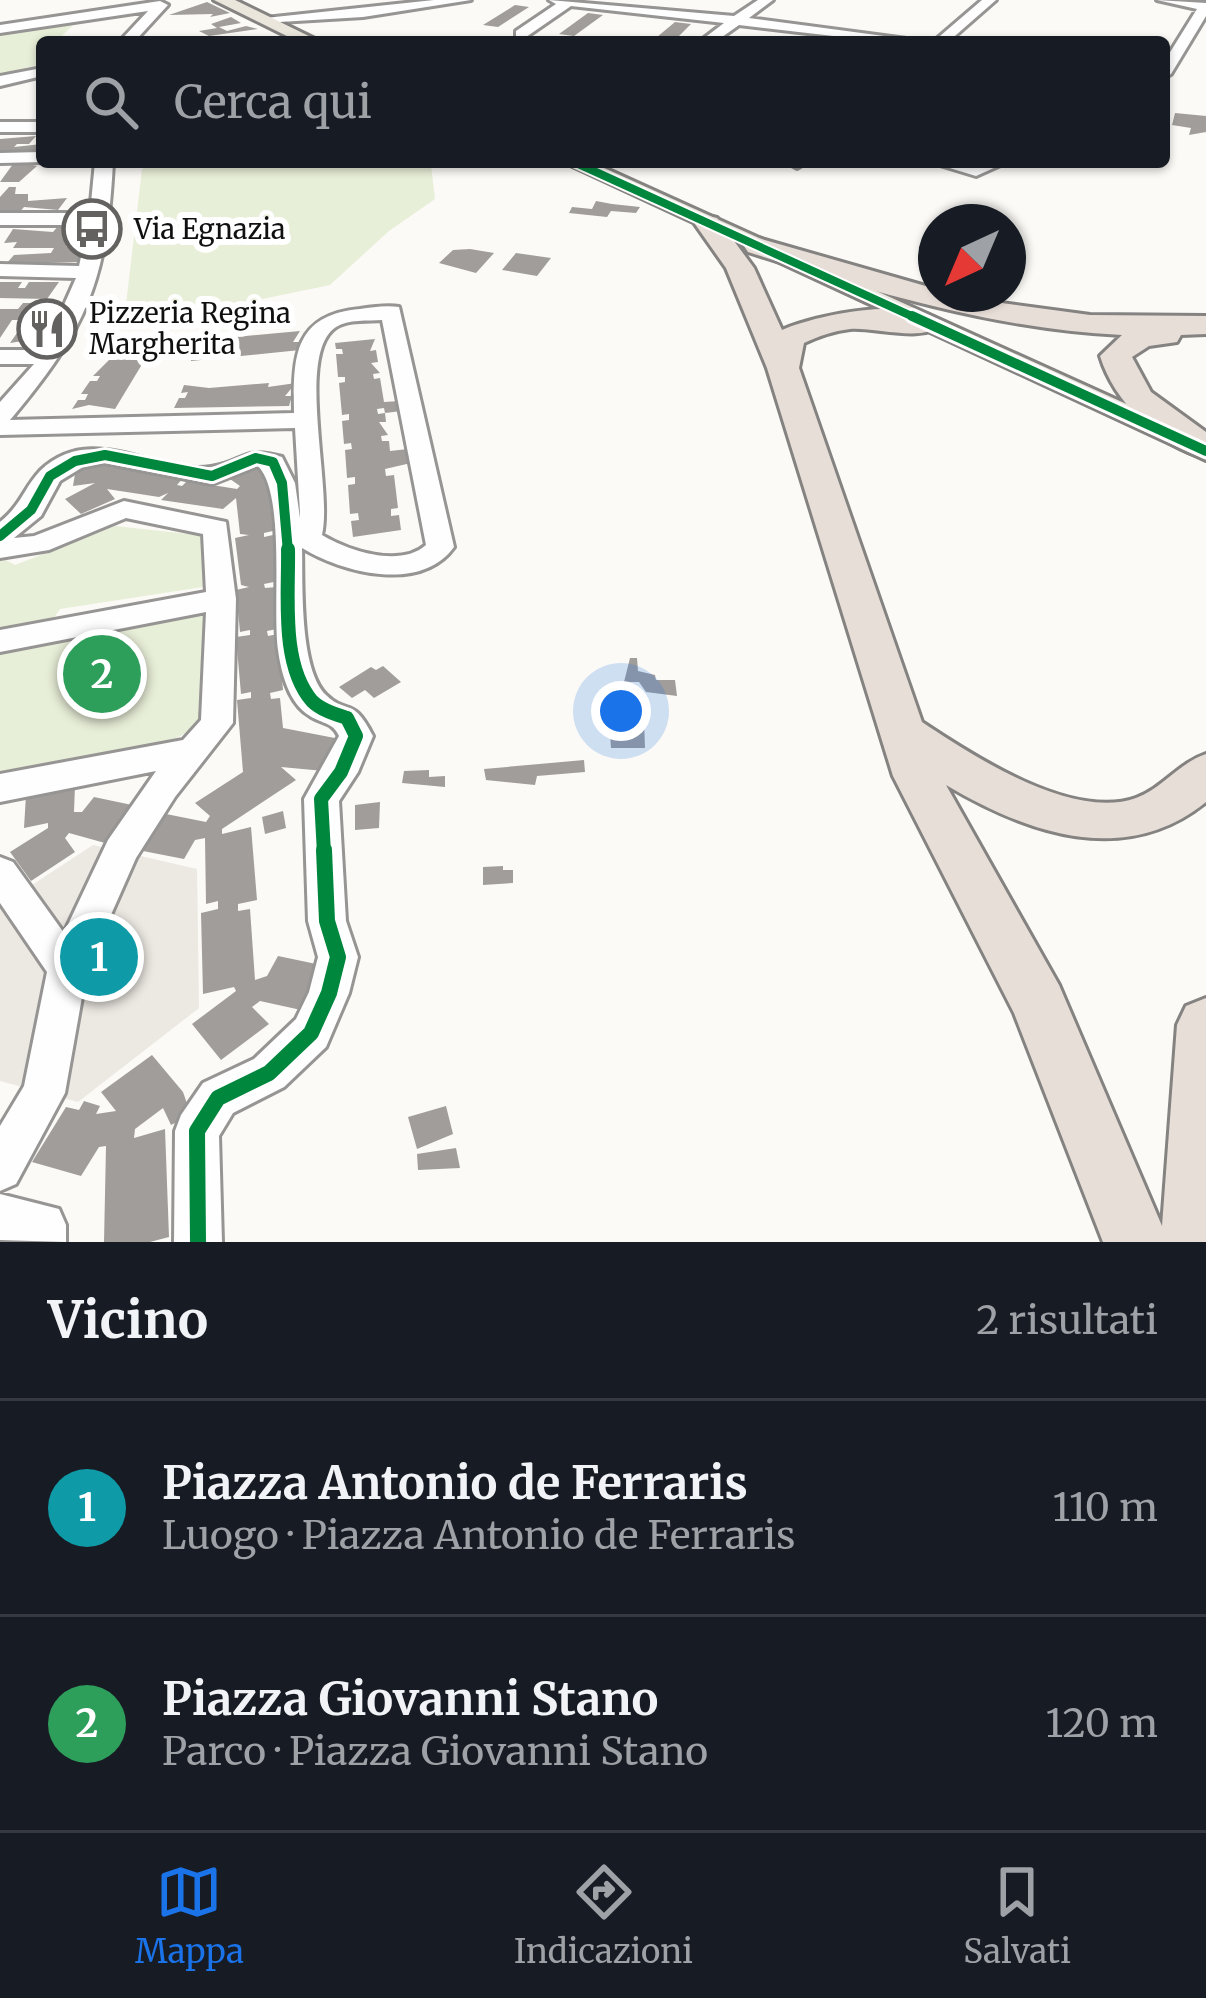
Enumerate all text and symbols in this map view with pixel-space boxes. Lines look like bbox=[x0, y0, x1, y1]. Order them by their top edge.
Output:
search box bbox=[36, 36, 1170, 168]
icon: search bbox=[78, 69, 144, 135]
text: Cerca qui bbox=[174, 74, 372, 130]
bus stop icon: Via Egnazia bbox=[61, 198, 123, 260]
north arrow bbox=[918, 204, 1026, 312]
place label: Via Egnazia bbox=[133, 212, 285, 247]
place label: Pizzeria Regina Margherita bbox=[89, 296, 291, 362]
restaurant icon: Pizzeria Regina Margherita bbox=[16, 298, 78, 360]
pin: 2 bbox=[63, 629, 141, 719]
your location bbox=[591, 681, 651, 741]
pin: 1 bbox=[60, 912, 138, 1002]
text: Vicino bbox=[48, 1288, 208, 1352]
text: 2 risultati bbox=[976, 1296, 1158, 1345]
text: Piazza Antonio de Ferraris bbox=[162, 1455, 748, 1511]
text: 1 bbox=[78, 1483, 96, 1532]
text: 110 m bbox=[1053, 1483, 1158, 1532]
text: Luogo · Piazza Antonio de Ferraris bbox=[162, 1511, 795, 1560]
text: Piazza Giovanni Stano bbox=[162, 1671, 658, 1727]
text: 2 bbox=[76, 1699, 98, 1748]
text: 120 m bbox=[1045, 1699, 1158, 1748]
text: Parco · Piazza Giovanni Stano bbox=[162, 1727, 708, 1776]
tab: Mappa bbox=[135, 1859, 244, 1972]
tab: Indicazioni bbox=[514, 1859, 693, 1972]
tab: Salvati bbox=[963, 1859, 1071, 1972]

